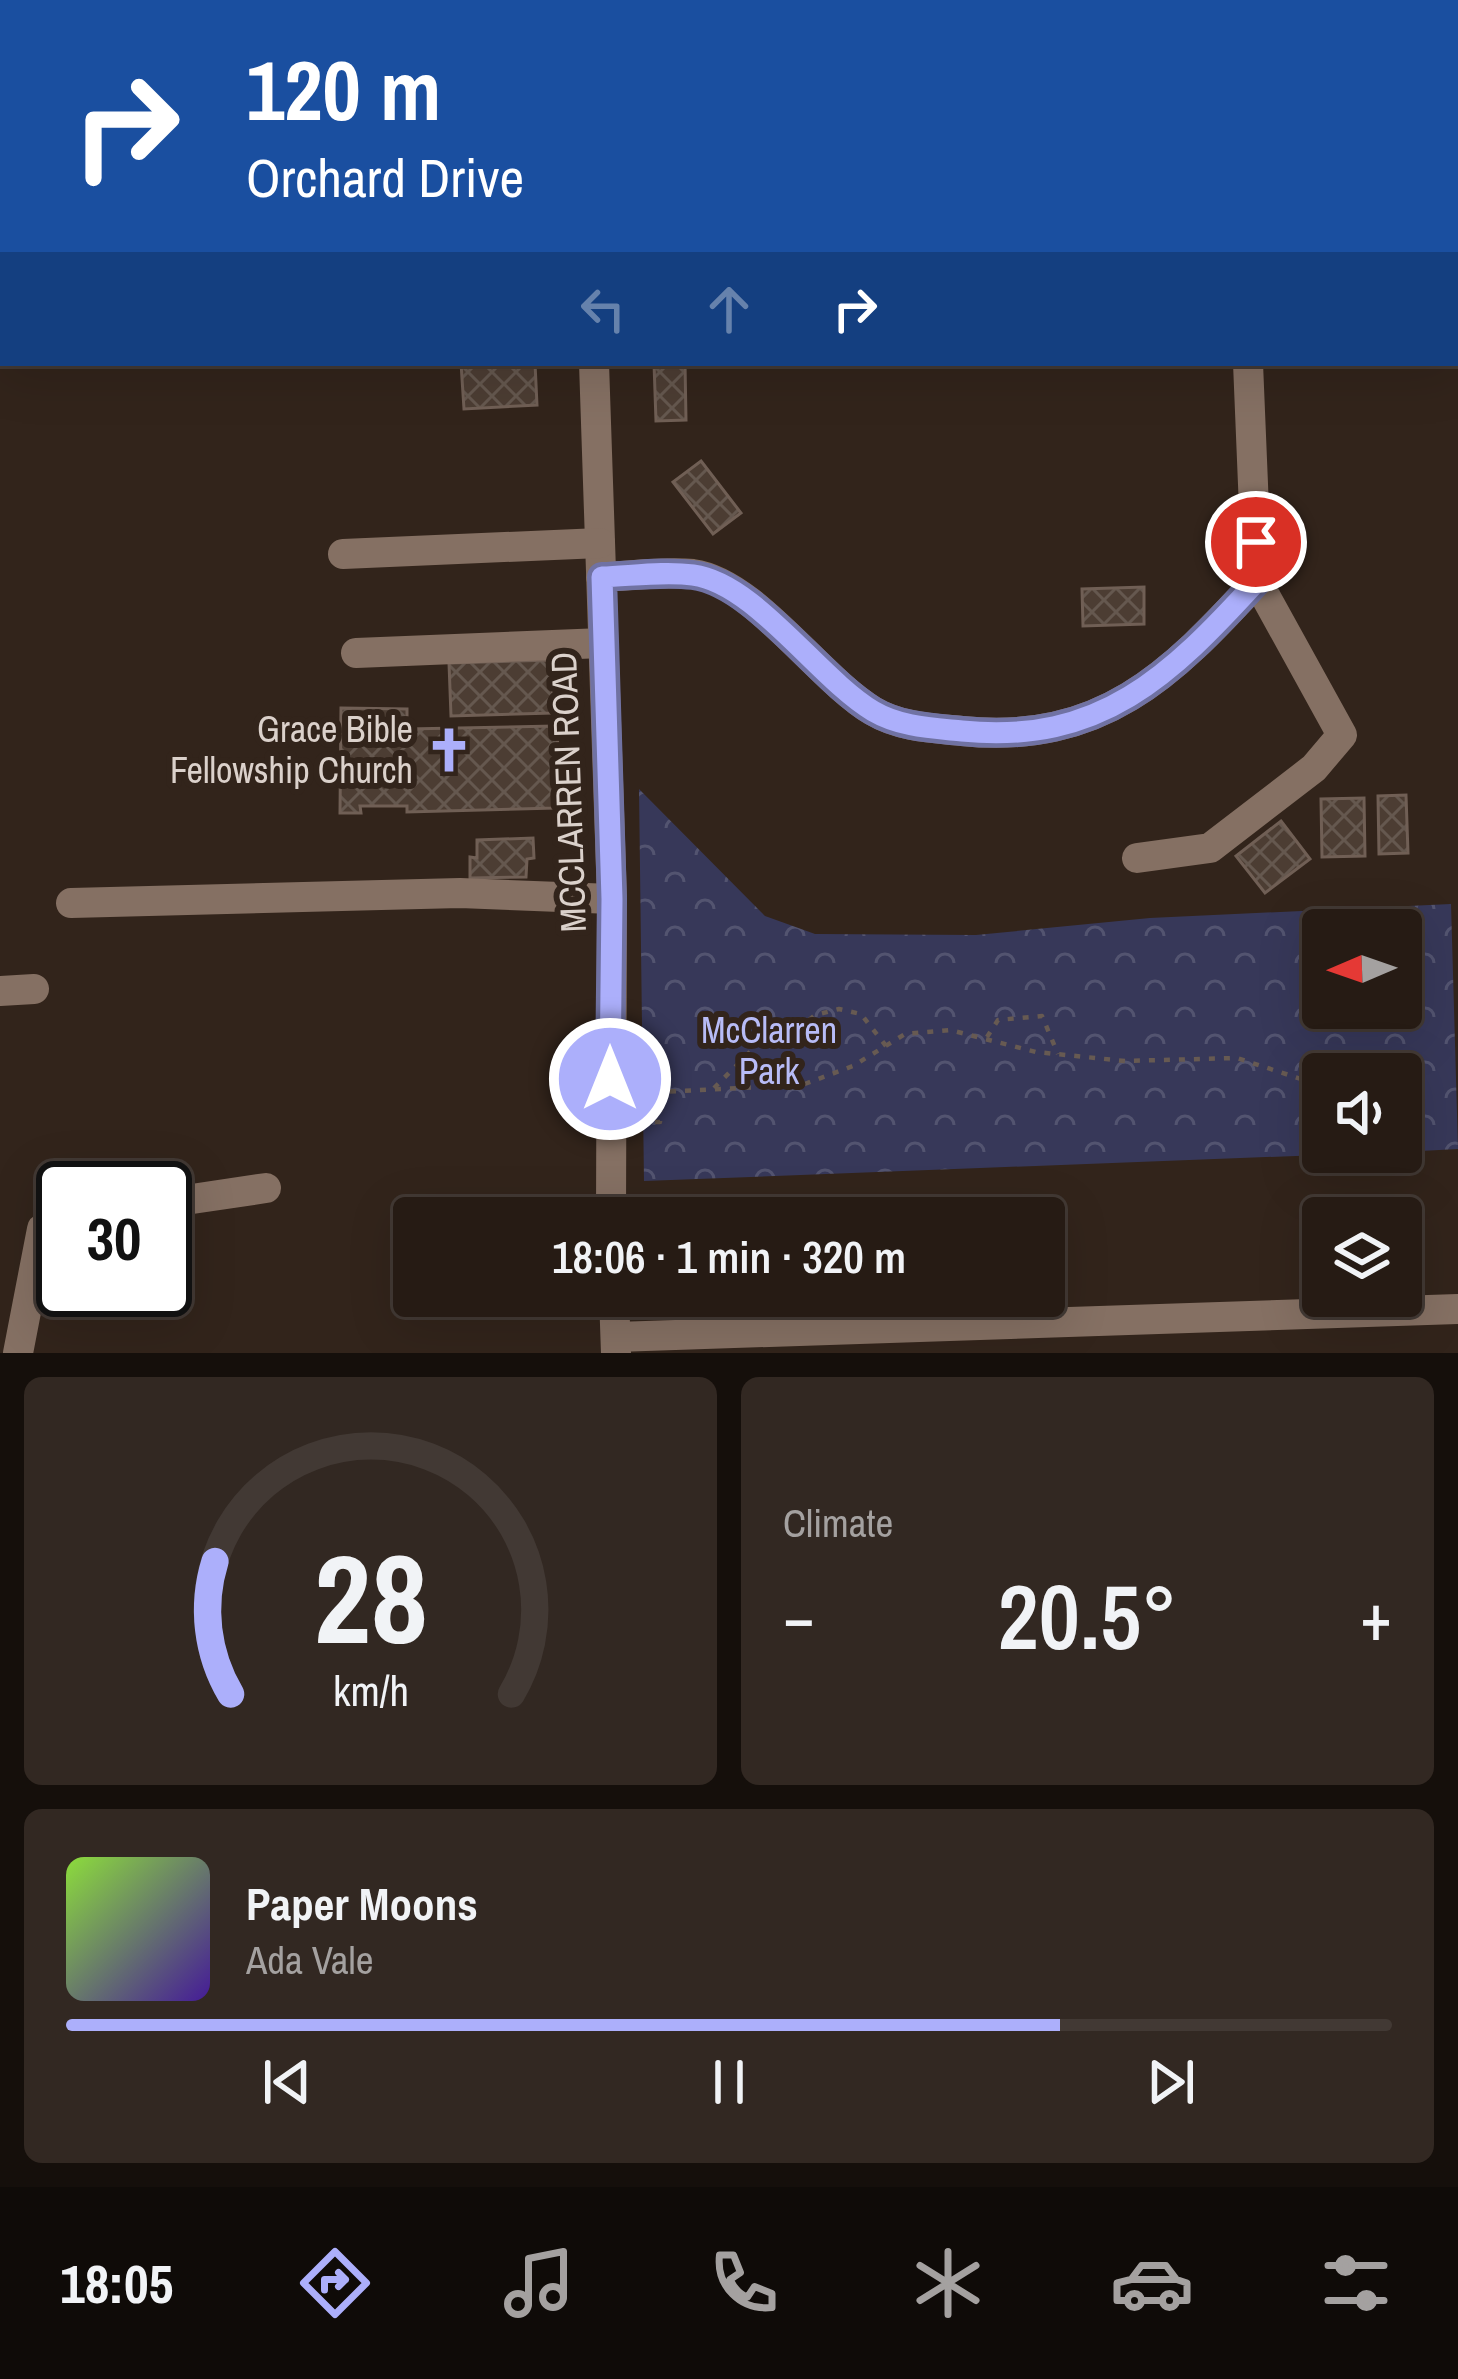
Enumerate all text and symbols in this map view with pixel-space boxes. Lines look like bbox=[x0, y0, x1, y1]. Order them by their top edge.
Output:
text: 120 m bbox=[246, 33, 441, 146]
icon: right bbox=[48, 48, 204, 204]
text: Orchard Drive bbox=[246, 141, 524, 214]
icon: left bbox=[570, 276, 636, 342]
icon: ahead bbox=[696, 276, 762, 342]
icon: right bbox=[822, 276, 888, 342]
pin bbox=[1205, 491, 1307, 593]
icon: arrive bbox=[1223, 509, 1289, 575]
street label: MCCLARREN ROAD bbox=[539, 651, 597, 933]
place label: Grace Bible Fellowship Church bbox=[170, 705, 413, 794]
church icon: Grace Bible Fellowship Church bbox=[424, 725, 474, 775]
north arrow bbox=[1302, 909, 1422, 1029]
map controls bbox=[1302, 909, 1422, 1317]
park label: McClarren Park bbox=[701, 1006, 837, 1095]
position arrow bbox=[547, 1016, 673, 1142]
button: sound bbox=[1302, 1053, 1422, 1173]
speed limit sign: 30 bbox=[36, 1161, 192, 1317]
button: layers bbox=[1302, 1197, 1422, 1317]
text: 18:06 · 1 min · 320 m bbox=[552, 1226, 906, 1287]
text: Climate bbox=[783, 1497, 893, 1549]
text: 28 bbox=[314, 1514, 427, 1682]
text: 20.5° bbox=[998, 1556, 1177, 1677]
text: − bbox=[783, 1572, 815, 1661]
text: + bbox=[1360, 1572, 1392, 1661]
text: km/h bbox=[332, 1662, 409, 1719]
text: Paper Moons bbox=[246, 1873, 478, 1934]
text: Ada Vale bbox=[246, 1934, 373, 1986]
icon: previous bbox=[254, 2049, 320, 2115]
icon: pause bbox=[696, 2049, 762, 2115]
icon: next bbox=[1138, 2049, 1204, 2115]
icon: directions bbox=[293, 2241, 377, 2325]
icon: music bbox=[497, 2241, 581, 2325]
icon: phone bbox=[702, 2241, 786, 2325]
icon: climate bbox=[906, 2241, 990, 2325]
icon: car bbox=[1110, 2241, 1194, 2325]
icon: filters bbox=[1314, 2241, 1398, 2325]
text: 18:05 bbox=[60, 2247, 173, 2320]

